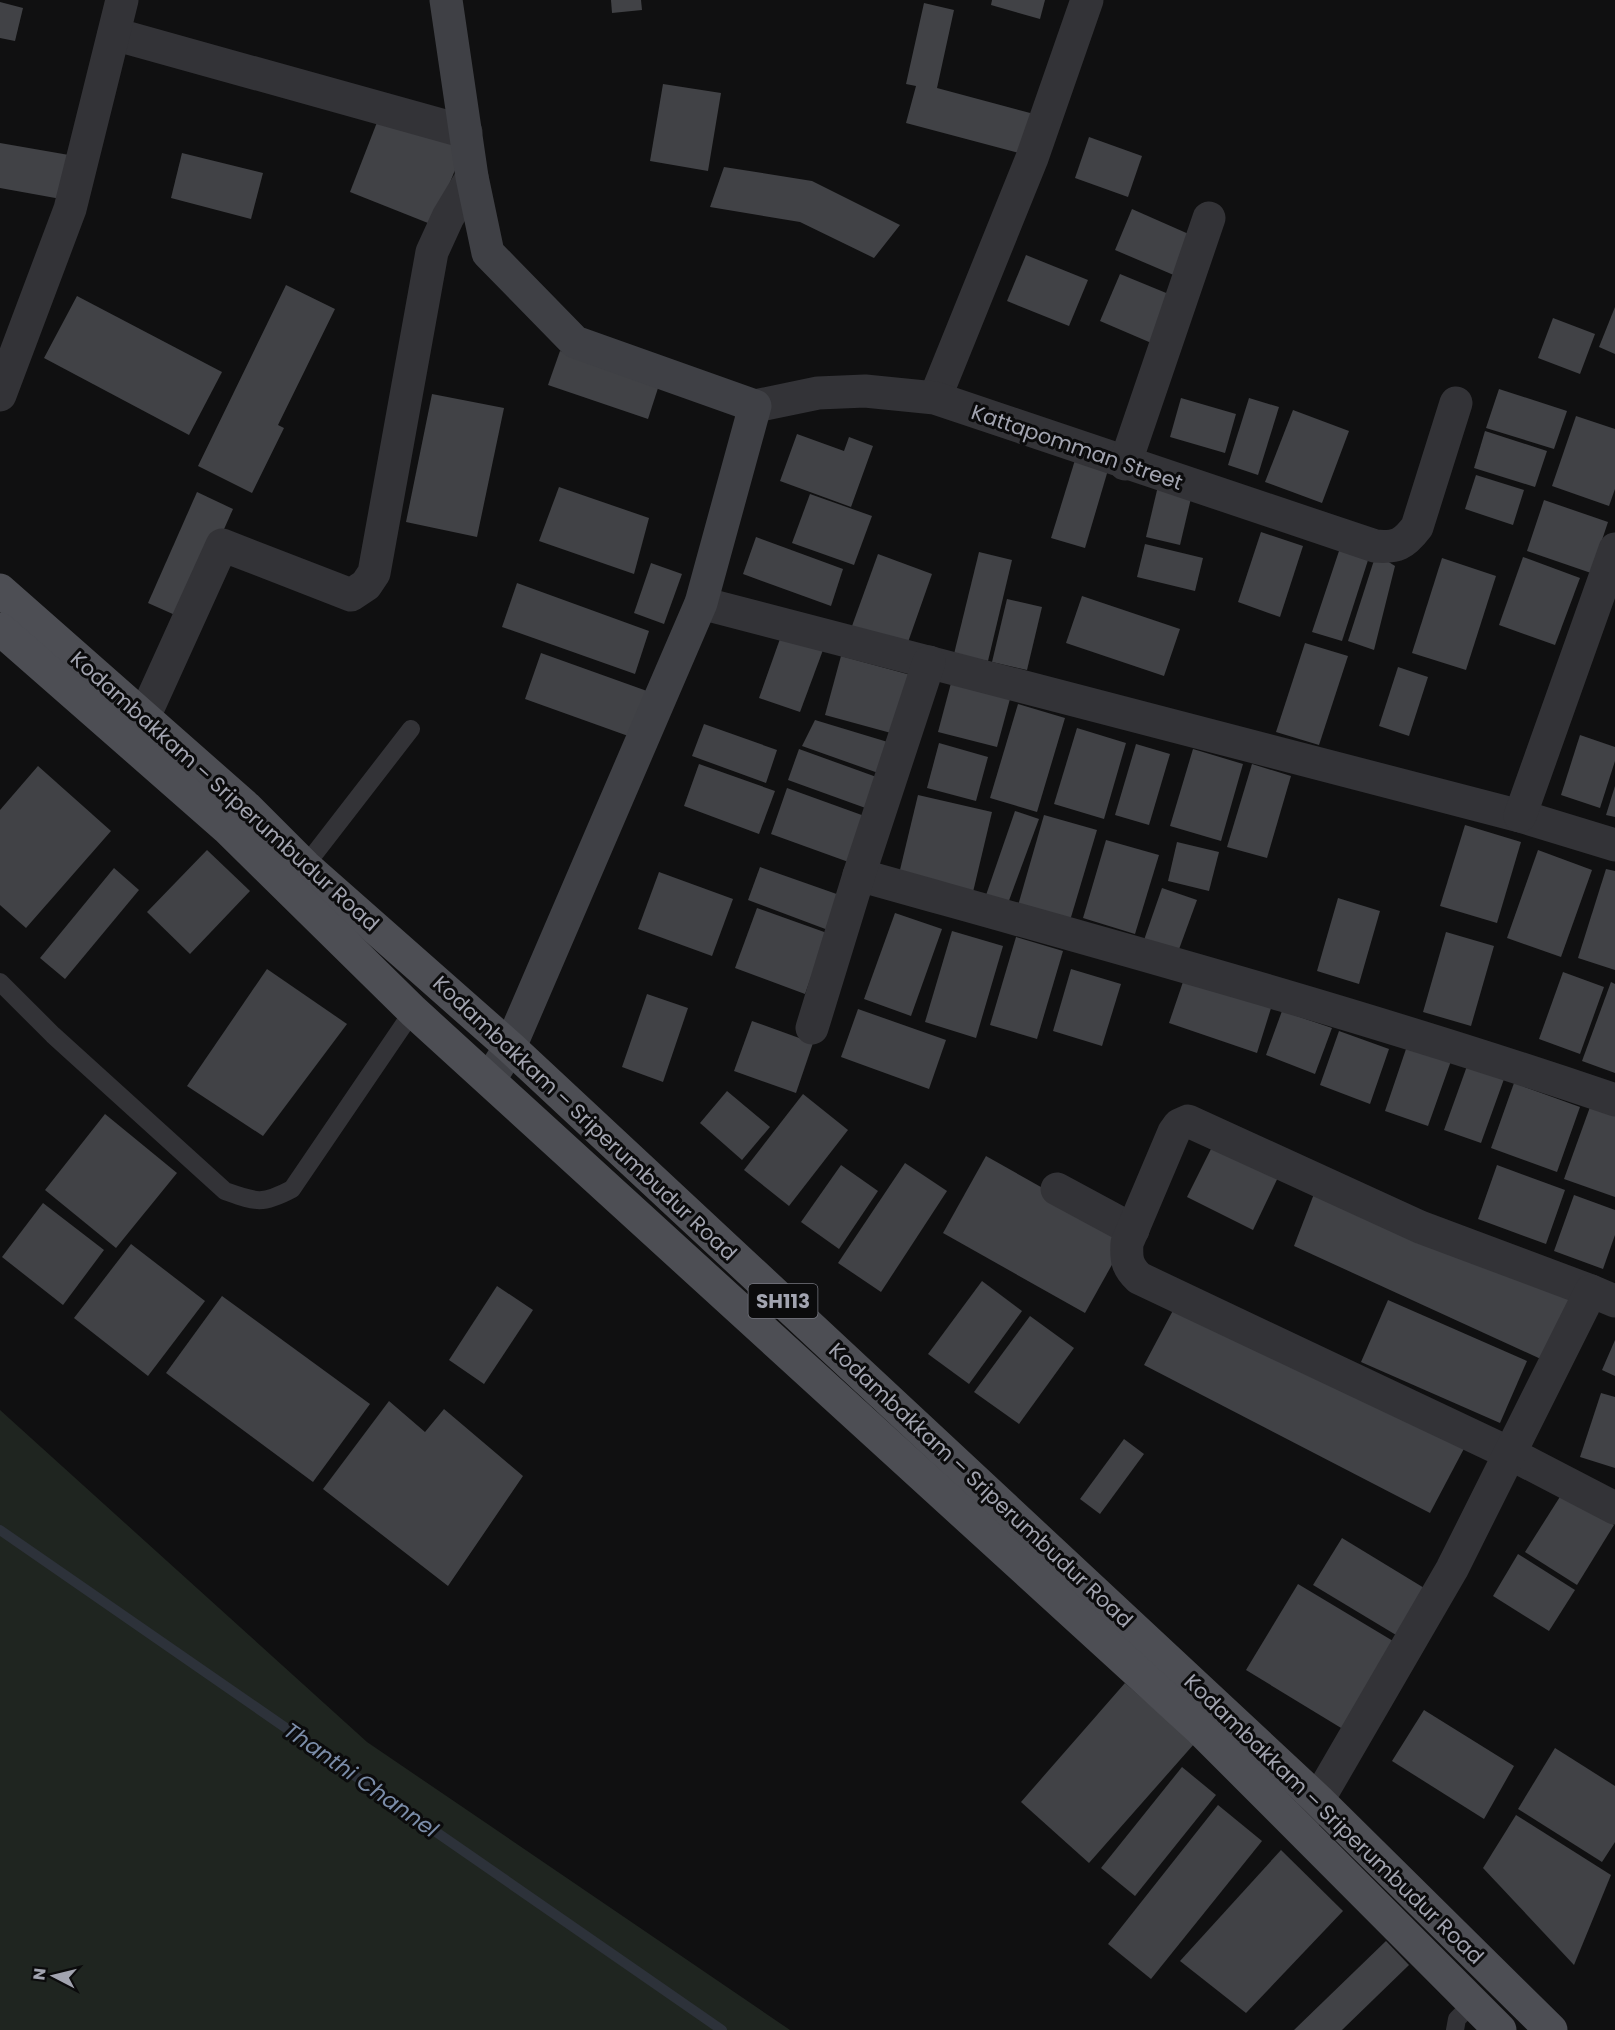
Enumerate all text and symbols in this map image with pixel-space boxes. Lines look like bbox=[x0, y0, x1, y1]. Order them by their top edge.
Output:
street label: Kattapomman Street bbox=[967, 397, 1187, 497]
street label: Kodambakkam – Sriperumbudur Road bbox=[64, 644, 386, 938]
street label: Kodambakkam – Sriperumbudur Road bbox=[427, 969, 743, 1267]
road number: SH113 bbox=[748, 1284, 818, 1318]
street label: Kodambakkam – Sriperumbudur Road bbox=[823, 1336, 1139, 1634]
street label: Kodambakkam – Sriperumbudur Road bbox=[1178, 1668, 1490, 1970]
water label: Thanthi Channel bbox=[278, 1715, 445, 1845]
north arrow bbox=[24, 1946, 84, 2006]
text: N bbox=[27, 1967, 52, 1982]

